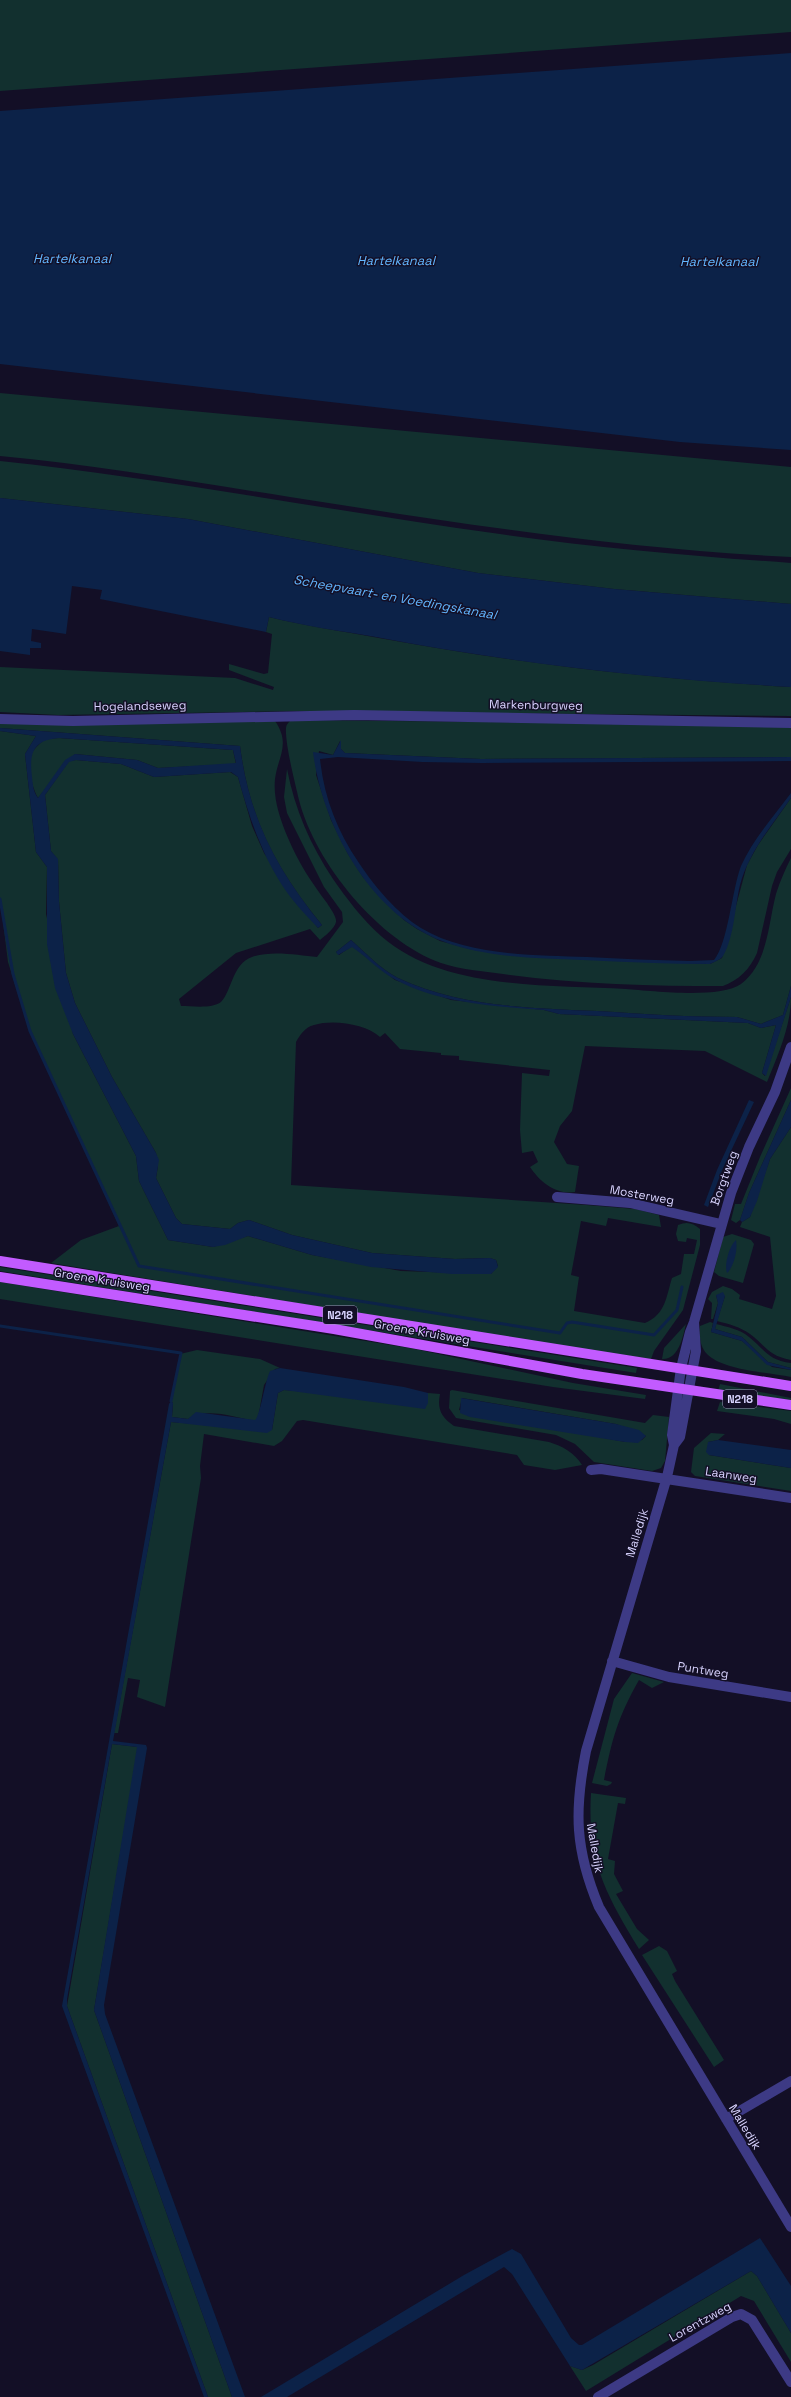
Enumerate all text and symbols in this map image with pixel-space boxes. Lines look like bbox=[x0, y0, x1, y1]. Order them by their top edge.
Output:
water label: Hartelkanaal bbox=[33, 250, 113, 267]
water label: Hartelkanaal bbox=[357, 252, 437, 269]
water label: Hartelkanaal bbox=[680, 253, 760, 270]
water label: Scheepvaart- en Voedingskanaal bbox=[292, 571, 500, 624]
street label: Markenburgweg bbox=[489, 696, 583, 714]
street label: Hogelandseweg bbox=[94, 697, 186, 715]
street label: Borgtweg bbox=[707, 1148, 741, 1208]
street label: Mosterweg bbox=[608, 1181, 676, 1209]
street label: Groene Kruisweg bbox=[53, 1265, 151, 1295]
road number: N218 bbox=[323, 1306, 357, 1324]
street label: Groene Kruisweg bbox=[373, 1316, 471, 1348]
road number: N218 bbox=[723, 1390, 757, 1408]
street label: Laanweg bbox=[704, 1463, 758, 1487]
street label: Malledijk bbox=[622, 1506, 652, 1559]
street label: Puntweg bbox=[676, 1658, 730, 1682]
street label: Malledijk bbox=[583, 1822, 607, 1875]
street label: Malledijk bbox=[725, 2101, 765, 2153]
street label: Lorentzweg bbox=[666, 2298, 734, 2346]

